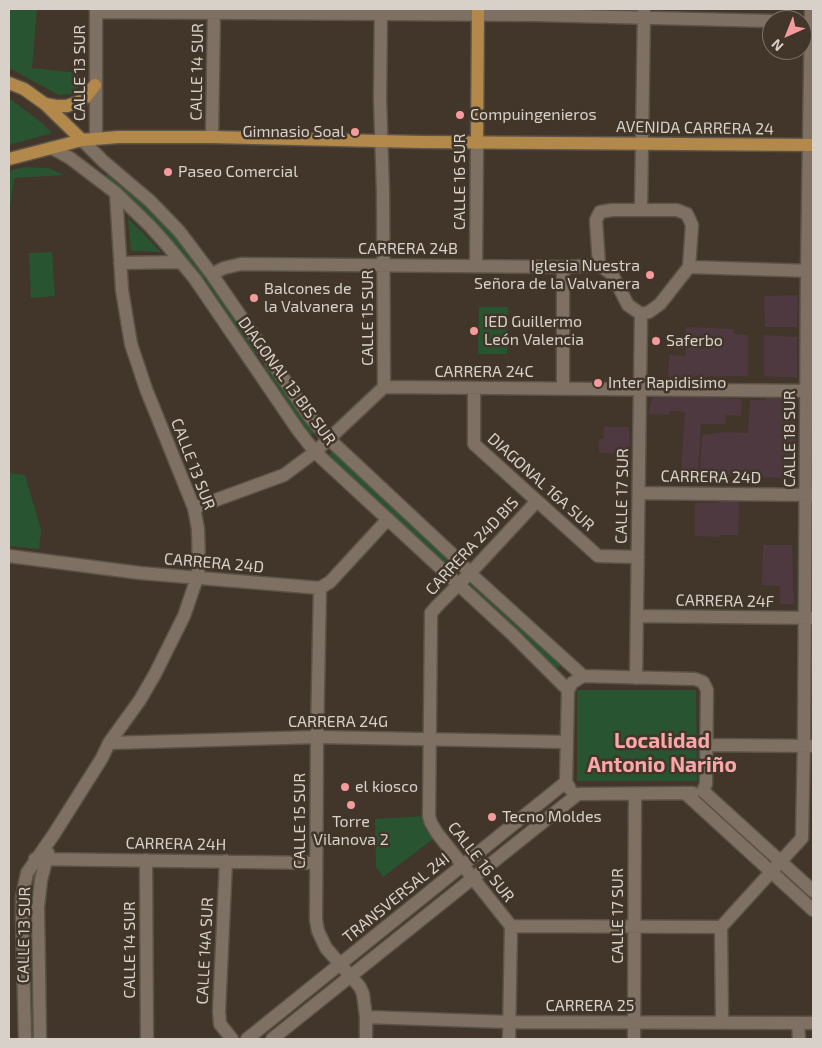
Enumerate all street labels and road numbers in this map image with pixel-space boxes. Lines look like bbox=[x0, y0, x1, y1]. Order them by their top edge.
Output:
street label: CALLE 14 SUR bbox=[187, 23, 207, 121]
street label: CALLE 13 SUR bbox=[70, 25, 90, 121]
street label: AVENIDA CARRERA 24 bbox=[616, 117, 774, 139]
street label: CALLE 16 SUR bbox=[450, 134, 470, 230]
street label: CARRERA 24B bbox=[358, 239, 458, 259]
street label: CALLE 15 SUR bbox=[358, 270, 378, 366]
street label: DIAGONAL 13 BIS SUR bbox=[234, 313, 340, 449]
street label: CARRERA 24C bbox=[434, 362, 534, 382]
street label: CALLE 18 SUR bbox=[780, 390, 800, 488]
street label: CALLE 13 SUR bbox=[167, 416, 219, 512]
street label: DIAGONAL 16A SUR bbox=[484, 429, 598, 535]
street label: CALLE 17 SUR bbox=[612, 448, 632, 544]
street label: CARRERA 24D bbox=[661, 467, 761, 487]
street label: CARRERA 24D BIS bbox=[422, 493, 522, 599]
street label: CARRERA 24D bbox=[163, 549, 265, 577]
street label: CARRERA 24F bbox=[676, 591, 774, 611]
street label: CARRERA 24G bbox=[288, 712, 388, 732]
street label: CALLE 15 SUR bbox=[290, 773, 310, 869]
street label: CALLE 16 SUR bbox=[444, 818, 518, 906]
street label: CARRERA 24H bbox=[125, 834, 227, 854]
street label: TRANSVERSAL 24I bbox=[339, 849, 453, 947]
street label: CALLE 17 SUR bbox=[608, 868, 628, 964]
street label: CALLE 13 SUR bbox=[14, 887, 34, 983]
street label: CALLE 14A SUR bbox=[193, 897, 217, 1005]
street label: CALLE 14 SUR bbox=[120, 901, 140, 999]
street label: CARRERA 25 bbox=[546, 996, 634, 1016]

